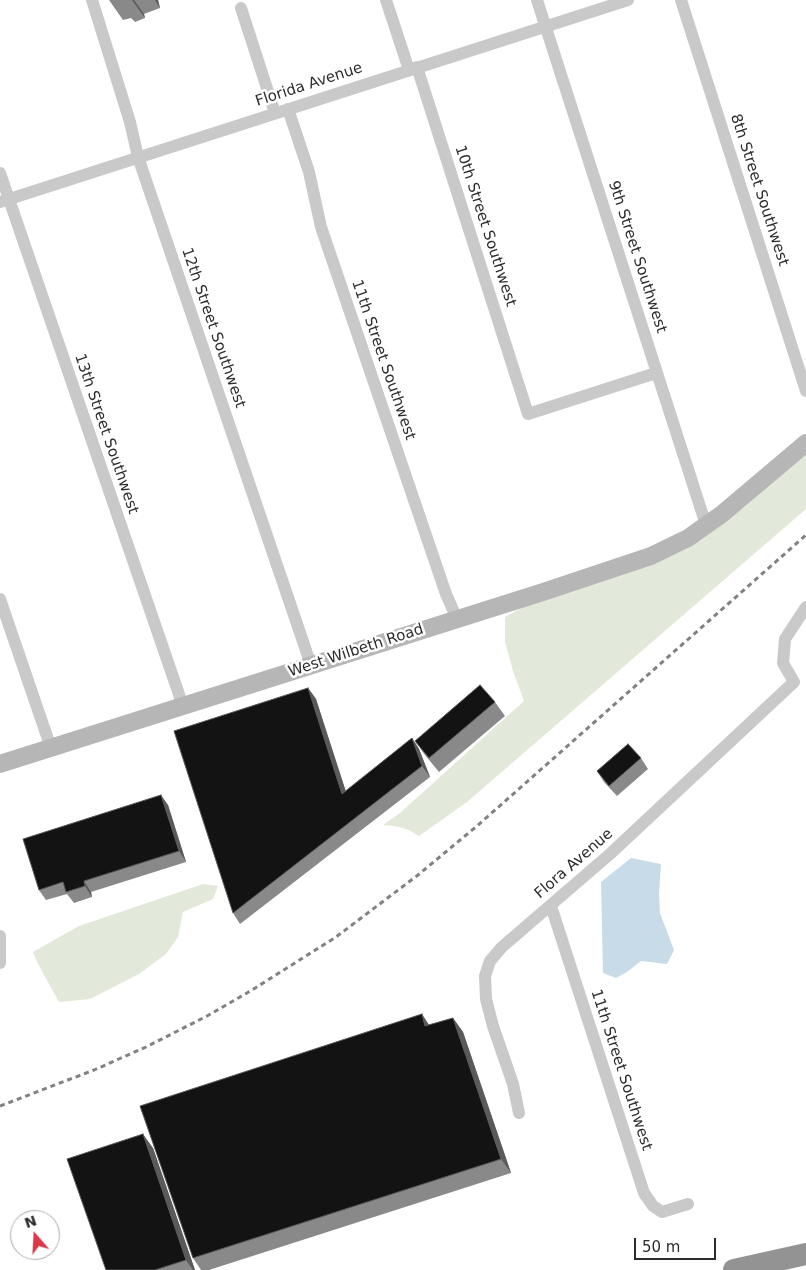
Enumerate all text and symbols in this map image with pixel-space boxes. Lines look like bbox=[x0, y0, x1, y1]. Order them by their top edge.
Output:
street label: Florida Avenue bbox=[253, 59, 365, 111]
street label: 8th Street Southwest bbox=[726, 112, 792, 268]
street label: 10th Street Southwest bbox=[450, 143, 520, 309]
street label: 9th Street Southwest bbox=[604, 179, 670, 335]
street label: 12th Street Southwest bbox=[177, 245, 249, 411]
street label: 11th Street Southwest bbox=[347, 277, 419, 443]
street label: 13th Street Southwest bbox=[70, 351, 142, 517]
street label: West Wilbeth Road bbox=[286, 621, 426, 681]
street label: Flora Avenue bbox=[531, 825, 617, 903]
street label: 11th Street Southwest bbox=[586, 987, 656, 1153]
north arrow bbox=[10, 1210, 60, 1260]
text: N bbox=[22, 1212, 39, 1231]
scale bar bbox=[636, 1228, 718, 1260]
text: 50 m bbox=[642, 1238, 680, 1256]

